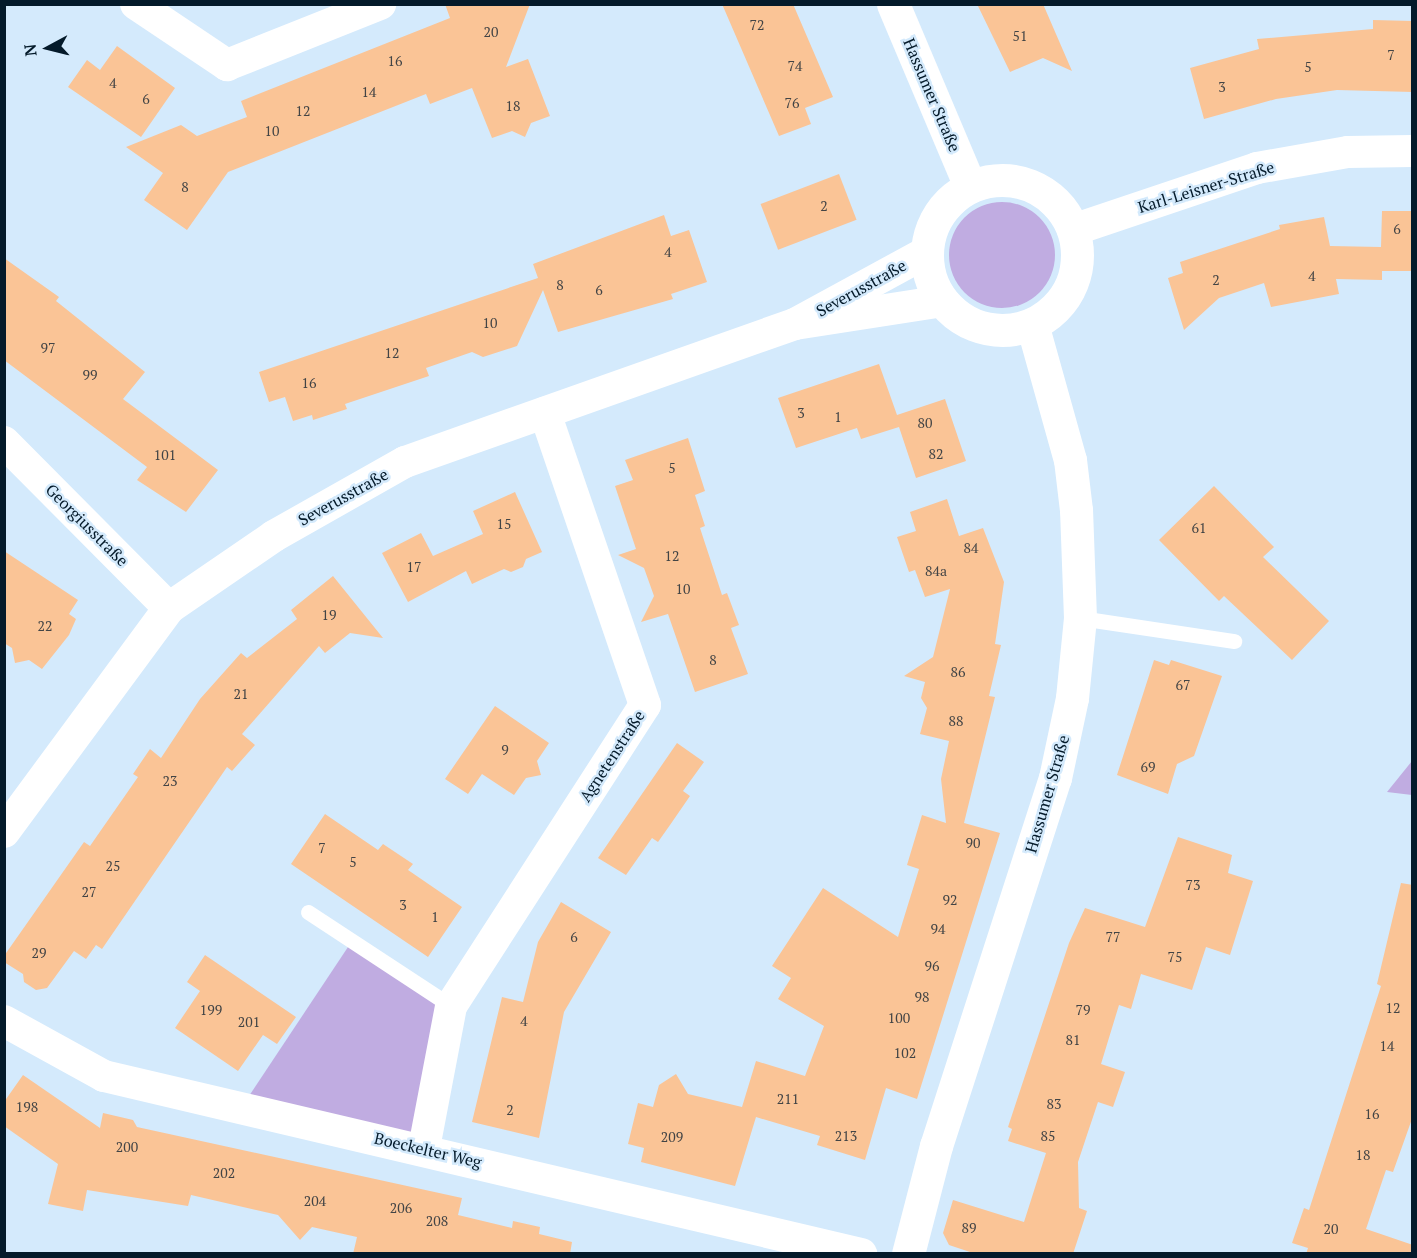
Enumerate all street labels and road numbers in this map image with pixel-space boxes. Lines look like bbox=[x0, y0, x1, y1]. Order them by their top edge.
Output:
street label: Hassumer Straße bbox=[899, 35, 965, 155]
street label: Karl-Leisner-Straße bbox=[1135, 157, 1277, 217]
street label: Severusstraße bbox=[813, 255, 909, 321]
street label: Severusstraße bbox=[295, 464, 391, 530]
street label: Georgiusstraße bbox=[42, 480, 132, 570]
street label: Agnetenstraße bbox=[575, 707, 649, 805]
street label: Hassumer Straße bbox=[1021, 733, 1073, 855]
street label: Boeckelter Weg bbox=[372, 1128, 484, 1172]

